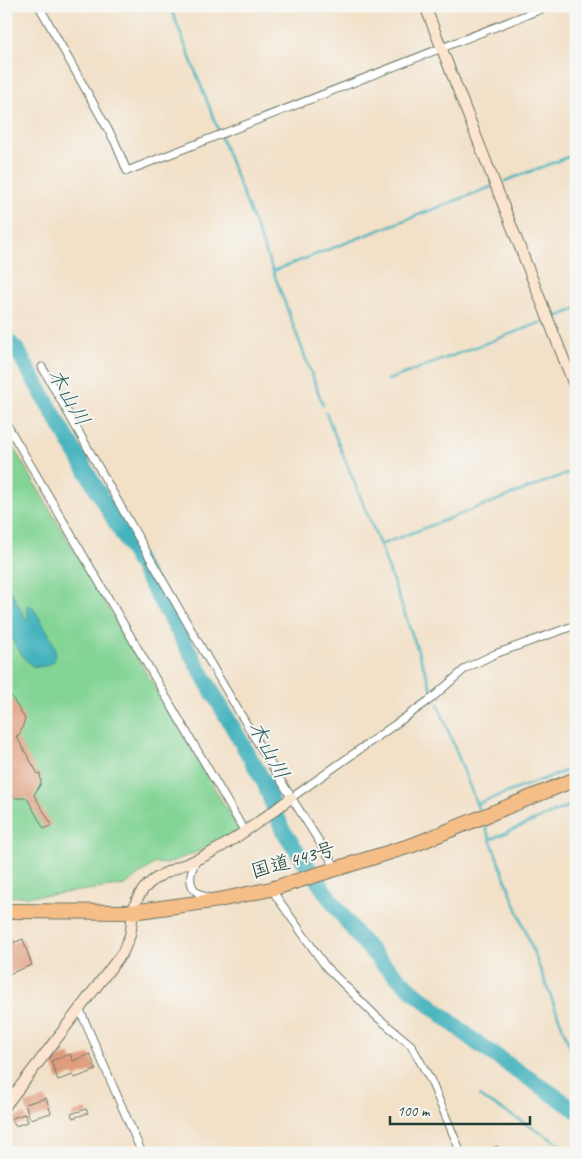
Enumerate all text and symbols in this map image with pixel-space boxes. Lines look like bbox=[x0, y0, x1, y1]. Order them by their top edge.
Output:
water label: 木山川 bbox=[42, 363, 96, 431]
water label: 木山川 bbox=[243, 716, 295, 784]
street label: 国道443号 bbox=[248, 836, 338, 884]
scale bar bbox=[390, 1094, 530, 1126]
text: 100 m bbox=[397, 1102, 431, 1121]

